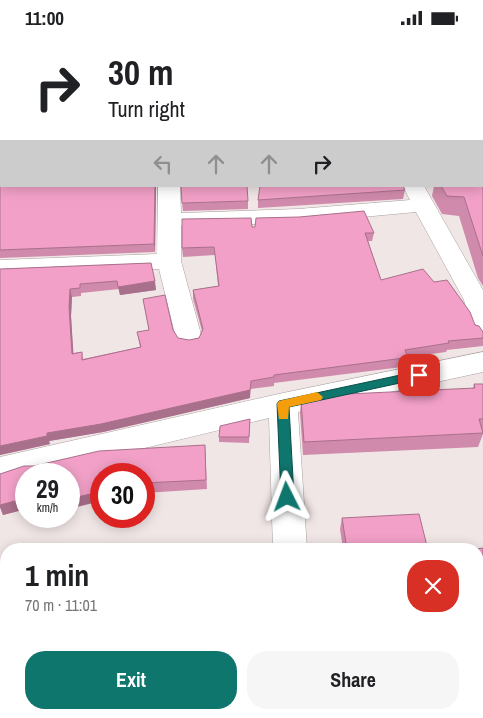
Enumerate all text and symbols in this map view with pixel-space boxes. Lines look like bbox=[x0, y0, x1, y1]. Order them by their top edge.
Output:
text: 11:00 bbox=[25, 5, 64, 31]
text: 30 m bbox=[108, 49, 173, 96]
icon: right bbox=[25, 55, 90, 120]
text: Turn right bbox=[108, 94, 185, 124]
icon: left bbox=[149, 150, 177, 178]
icon: ahead bbox=[202, 150, 230, 178]
icon: ahead bbox=[255, 150, 283, 178]
icon: right bbox=[308, 150, 336, 178]
pin bbox=[398, 354, 440, 396]
icon: arrive bbox=[405, 361, 433, 389]
speed limit sign: 30 bbox=[90, 463, 155, 528]
position arrow bbox=[260, 470, 312, 522]
text: 29 bbox=[36, 472, 59, 506]
text: km/h bbox=[37, 500, 58, 516]
text: 1 min bbox=[25, 555, 89, 595]
button: close bbox=[407, 560, 459, 612]
text: 70 m · 11:01 bbox=[25, 594, 97, 616]
button: Exit bbox=[25, 651, 237, 709]
button: Share bbox=[247, 651, 459, 709]

